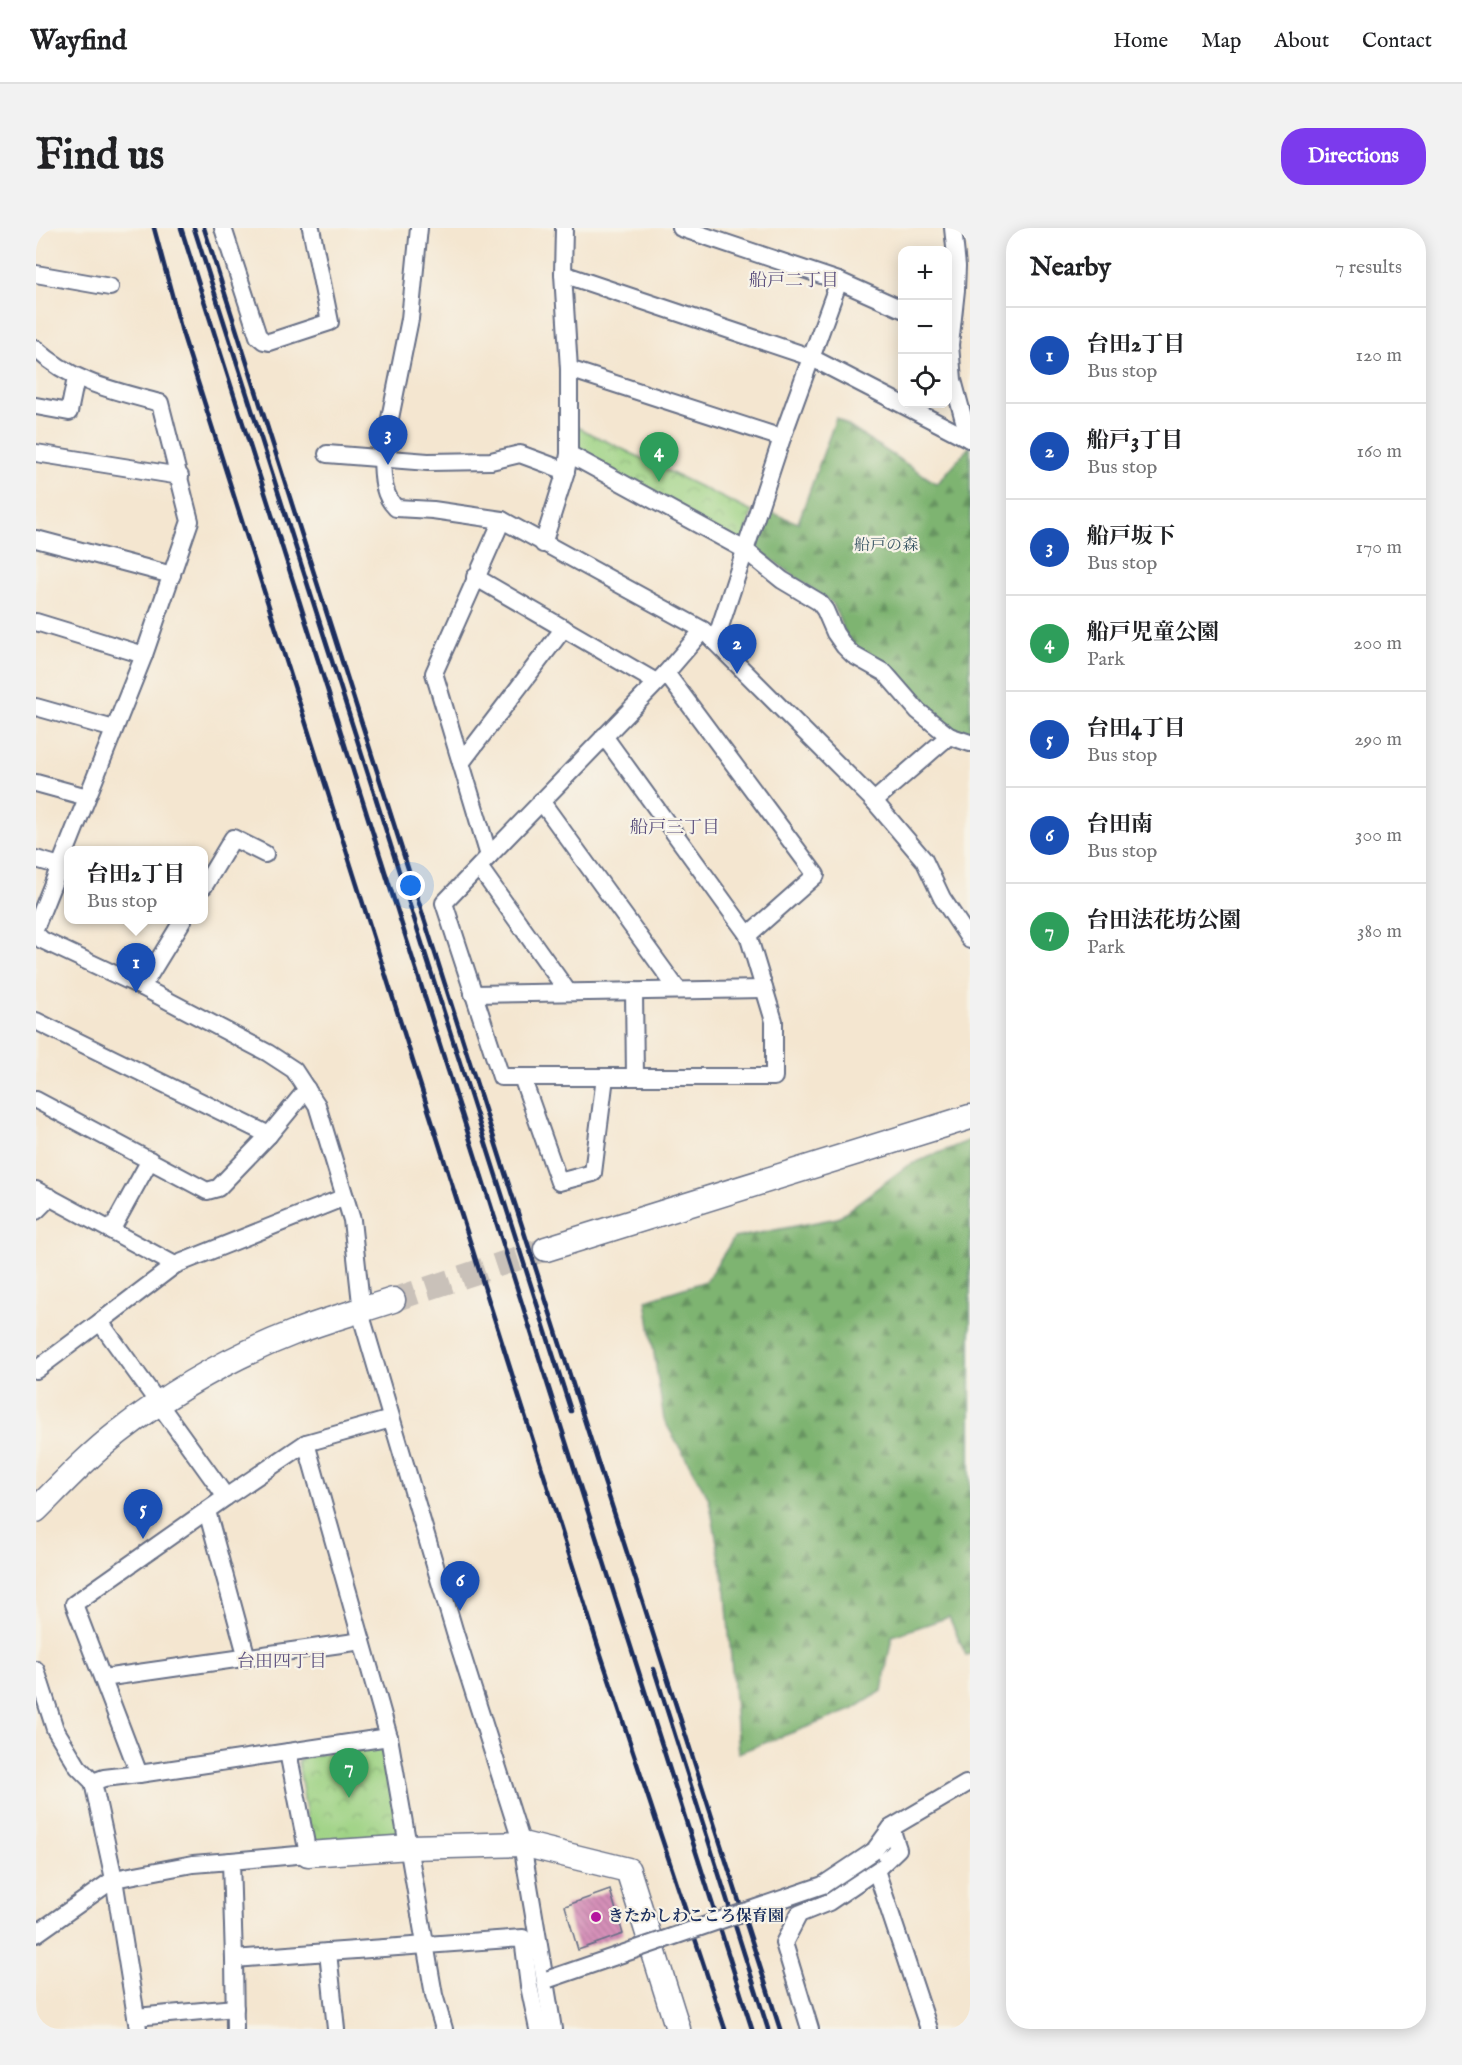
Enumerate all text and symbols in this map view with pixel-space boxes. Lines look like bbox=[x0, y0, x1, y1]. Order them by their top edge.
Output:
text: Wayfind bbox=[30, 24, 127, 59]
text: Home bbox=[1113, 28, 1168, 55]
text: Map bbox=[1201, 28, 1241, 55]
text: About bbox=[1274, 28, 1329, 55]
text: Contact bbox=[1362, 28, 1432, 55]
button: Directions bbox=[1281, 128, 1426, 185]
text: Find us bbox=[36, 130, 164, 183]
map controls bbox=[898, 246, 952, 408]
button: + bbox=[898, 246, 952, 300]
text: Nearby bbox=[1030, 251, 1111, 284]
text: 7 results bbox=[1335, 255, 1402, 280]
district label: 船戸二丁目 bbox=[749, 270, 839, 293]
button: − bbox=[898, 300, 952, 354]
text: 台田2丁目 bbox=[1087, 331, 1185, 359]
text: 1 bbox=[1046, 343, 1053, 368]
text: 120 m bbox=[1356, 343, 1402, 368]
button: locate bbox=[898, 354, 952, 408]
text: Bus stop bbox=[1087, 359, 1157, 384]
pin: 3 bbox=[368, 416, 408, 465]
text: 船戸3丁目 bbox=[1087, 427, 1183, 455]
pin: 4 bbox=[640, 432, 678, 482]
text: 2 bbox=[1045, 439, 1054, 464]
text: 160 m bbox=[1356, 439, 1402, 464]
text: Bus stop bbox=[1087, 455, 1157, 480]
text: 船戸坂下 bbox=[1087, 523, 1175, 551]
text: 3 bbox=[1046, 535, 1053, 560]
text: 170 m bbox=[1356, 535, 1402, 560]
park label: 船戸の森 bbox=[854, 536, 918, 556]
text: Bus stop bbox=[1087, 551, 1157, 576]
text: 船戸児童公園 bbox=[1087, 619, 1219, 647]
pin: 2 bbox=[718, 624, 756, 674]
text: 4 bbox=[1045, 631, 1054, 656]
text: 200 m bbox=[1353, 631, 1402, 656]
text: Park bbox=[1087, 647, 1125, 672]
text: 台田4丁目 bbox=[1087, 715, 1186, 743]
text: 5 bbox=[1046, 727, 1053, 752]
text: 290 m bbox=[1354, 727, 1402, 752]
text: Bus stop bbox=[1087, 743, 1157, 768]
text: 台田南 bbox=[1087, 811, 1153, 839]
district label: 船戸三丁目 bbox=[630, 817, 720, 840]
text: 6 bbox=[1045, 823, 1054, 848]
text: 300 m bbox=[1355, 823, 1402, 848]
text: Bus stop bbox=[1087, 839, 1157, 864]
popup bbox=[64, 846, 208, 924]
text: 台田2丁目 bbox=[87, 861, 185, 889]
your location bbox=[396, 871, 425, 900]
text: Bus stop bbox=[87, 889, 157, 914]
text: 台田法花坊公園 bbox=[1087, 907, 1241, 935]
text: 7 bbox=[1045, 919, 1054, 944]
text: 380 m bbox=[1357, 919, 1402, 944]
text: Park bbox=[1087, 935, 1125, 960]
pin: 1 bbox=[116, 944, 156, 993]
pin: 5 bbox=[124, 1490, 162, 1539]
pin: 6 bbox=[440, 1562, 480, 1611]
district label: 台田四丁目 bbox=[237, 1651, 327, 1674]
pin: 7 bbox=[330, 1748, 368, 1798]
place label: きたかしわこころ保育園 bbox=[608, 1907, 784, 1927]
marker: きたかしわこころ保育園 bbox=[589, 1910, 603, 1924]

